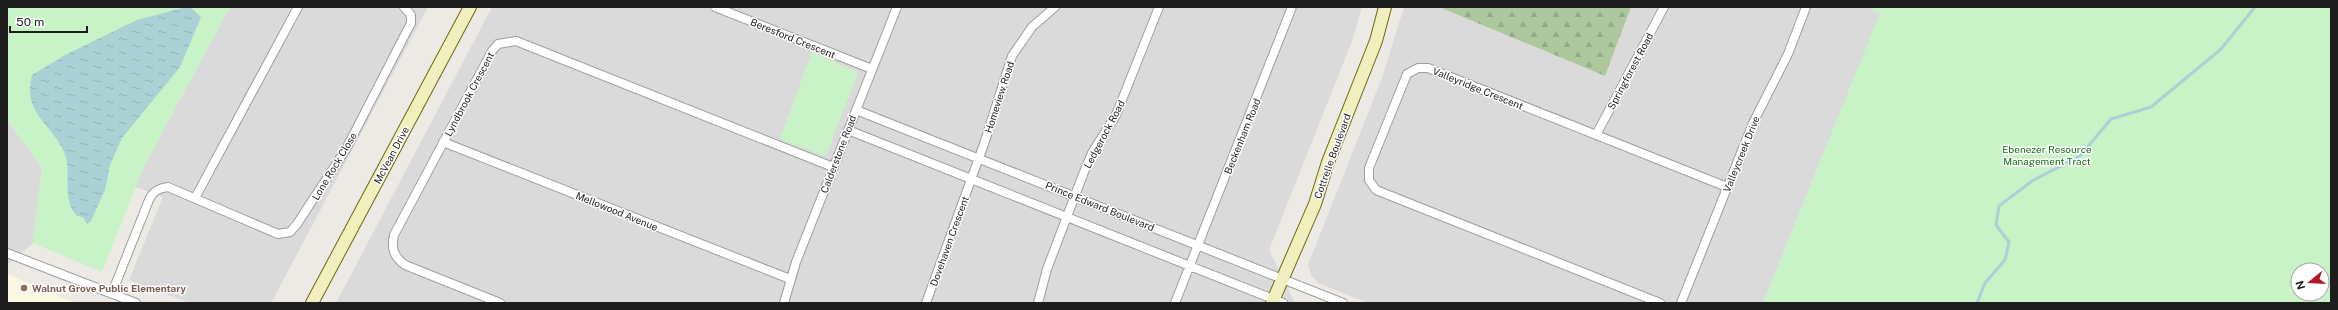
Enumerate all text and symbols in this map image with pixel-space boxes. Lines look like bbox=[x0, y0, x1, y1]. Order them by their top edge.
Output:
scale bar bbox=[10, 8, 87, 34]
text: 50 m bbox=[16, 15, 44, 29]
street label: Beresford Crescent bbox=[749, 15, 837, 61]
street label: Springforest Road bbox=[1605, 31, 1655, 111]
street label: Lyndbrook Crescent bbox=[442, 50, 496, 138]
street label: Homeview Road bbox=[982, 60, 1016, 134]
street label: Valleyridge Crescent bbox=[1431, 64, 1525, 112]
street label: Beckenham Road bbox=[1221, 96, 1263, 176]
street label: Ledgerock Road bbox=[1081, 98, 1127, 170]
street label: Cottrelle Boulevard bbox=[1311, 112, 1353, 200]
street label: Calderstone Road bbox=[818, 113, 858, 195]
street label: Valleycreek Drive bbox=[1720, 114, 1762, 194]
street label: McVean Drive bbox=[371, 124, 411, 186]
street label: Lone Rock Close bbox=[309, 130, 359, 202]
park label: Ebenezer Resource Management Tract bbox=[2002, 143, 2092, 167]
street label: Prince Edward Boulevard bbox=[1044, 179, 1156, 233]
street label: Mellowood Avenue bbox=[574, 189, 660, 233]
street label: Dovehaven Crescent bbox=[927, 194, 971, 288]
north arrow bbox=[2290, 262, 2330, 302]
text: N bbox=[2293, 279, 2308, 291]
place label: Walnut Grove Public Elementary bbox=[32, 282, 186, 294]
marker: Walnut Grove Public Elementary bbox=[19, 283, 29, 293]

